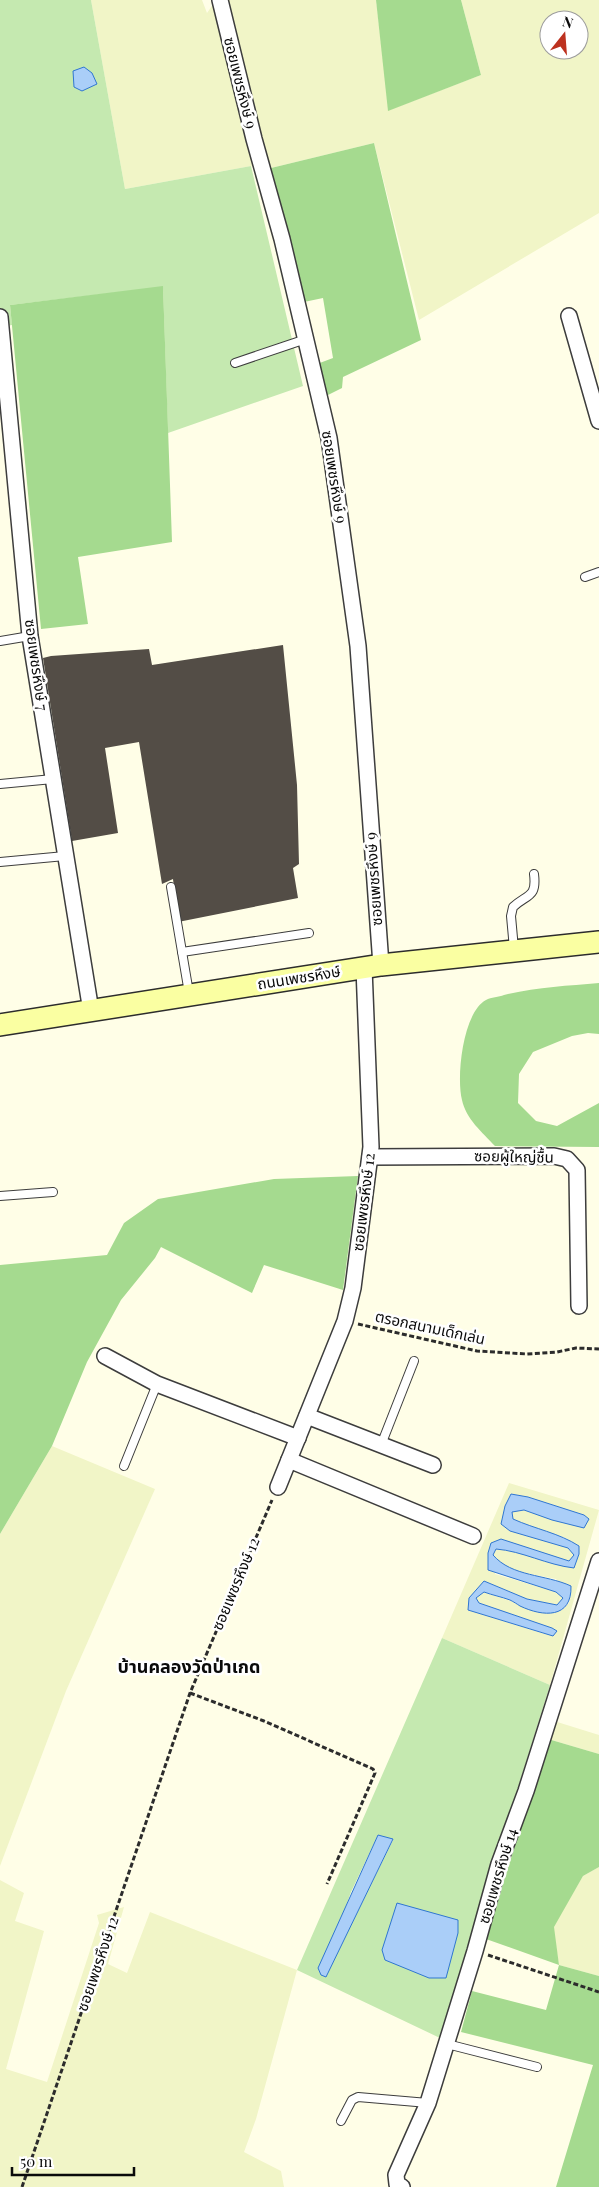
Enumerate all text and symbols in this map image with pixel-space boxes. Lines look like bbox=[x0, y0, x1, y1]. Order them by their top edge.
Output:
north arrow bbox=[539, 10, 589, 60]
text: N bbox=[560, 12, 576, 33]
street label: ซอยเพชรหึงษ์ 9 bbox=[220, 35, 262, 131]
street label: ซอยเพชรหึงษ์ 9 bbox=[318, 429, 352, 525]
street label: ซอยเพชรหึงษ์ 7 bbox=[21, 618, 53, 712]
street label: ซอยเพชรหึงษ์ 9 bbox=[360, 832, 386, 927]
street label: ถนนเพชรหึงษ์ bbox=[256, 961, 342, 993]
street label: ซอยผู้ใหญ่ชื้น bbox=[474, 1145, 554, 1167]
street label: ซอยเพชรหึงษ์ 12 bbox=[347, 1152, 379, 1252]
street label: ตรอกสนามเด็กเล่น bbox=[373, 1306, 487, 1348]
street label: ซอยเพชรหึงษ์ 12 bbox=[207, 1534, 264, 1633]
district label: บ้านคลองวัดป่าเกด bbox=[118, 1654, 260, 1678]
street label: ซอยเพชรหึงษ์ 14 bbox=[473, 1825, 521, 1926]
street label: ซอยเพชรหึงษ์ 12 bbox=[71, 1914, 123, 2014]
scale bar bbox=[12, 2144, 135, 2176]
text: 50 m bbox=[20, 2151, 53, 2171]

